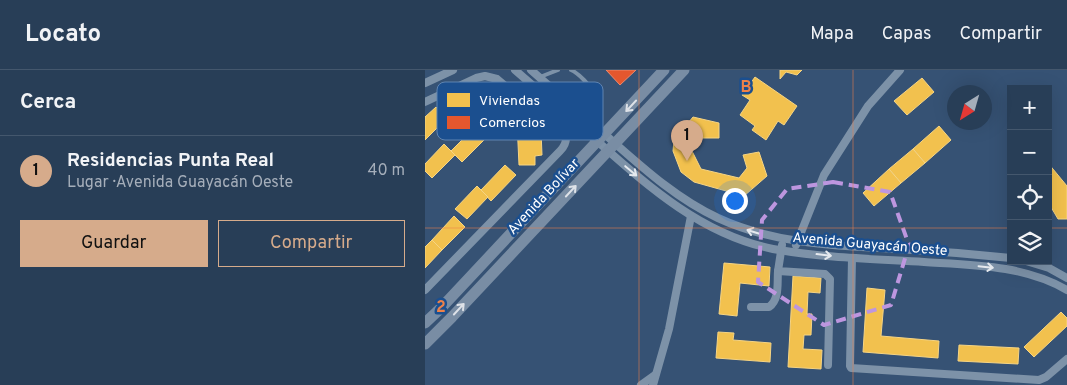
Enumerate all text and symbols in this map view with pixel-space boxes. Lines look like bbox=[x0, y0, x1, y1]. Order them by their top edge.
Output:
text: Locato bbox=[25, 20, 101, 50]
text: Mapa bbox=[810, 23, 854, 46]
text: Capas bbox=[882, 23, 931, 46]
text: Compartir bbox=[959, 23, 1042, 46]
text: B bbox=[740, 78, 752, 98]
legend bbox=[437, 82, 603, 140]
north arrow bbox=[947, 85, 992, 130]
map controls bbox=[1007, 85, 1052, 265]
button: + bbox=[1007, 85, 1052, 130]
text: Cerca bbox=[20, 89, 76, 116]
text: Viviendas bbox=[479, 93, 540, 110]
one-way arrow bbox=[625, 99, 637, 112]
text: Comercios bbox=[479, 115, 546, 132]
pin: 1 bbox=[671, 120, 703, 161]
button: − bbox=[1007, 130, 1052, 175]
text: Residencias Punta Real bbox=[67, 149, 274, 173]
street label: Avenida Bolívar bbox=[504, 155, 584, 239]
text: 1 bbox=[33, 161, 39, 181]
text: 40 m bbox=[367, 161, 405, 181]
one-way arrow bbox=[624, 166, 637, 177]
text: Lugar · Avenida Guayacán Oeste bbox=[67, 173, 293, 193]
button: locate bbox=[1007, 175, 1052, 220]
one-way arrow bbox=[565, 184, 577, 197]
your location bbox=[722, 188, 748, 214]
button: Guardar bbox=[20, 220, 208, 267]
button: Compartir bbox=[218, 220, 405, 267]
button: layers bbox=[1007, 220, 1052, 265]
one-way arrow bbox=[746, 226, 762, 236]
street label: Avenida Guayacán Oeste bbox=[792, 230, 948, 260]
one-way arrow bbox=[816, 251, 832, 261]
one-way arrow bbox=[978, 262, 994, 272]
text: 2 bbox=[436, 298, 446, 318]
one-way arrow bbox=[453, 303, 465, 315]

